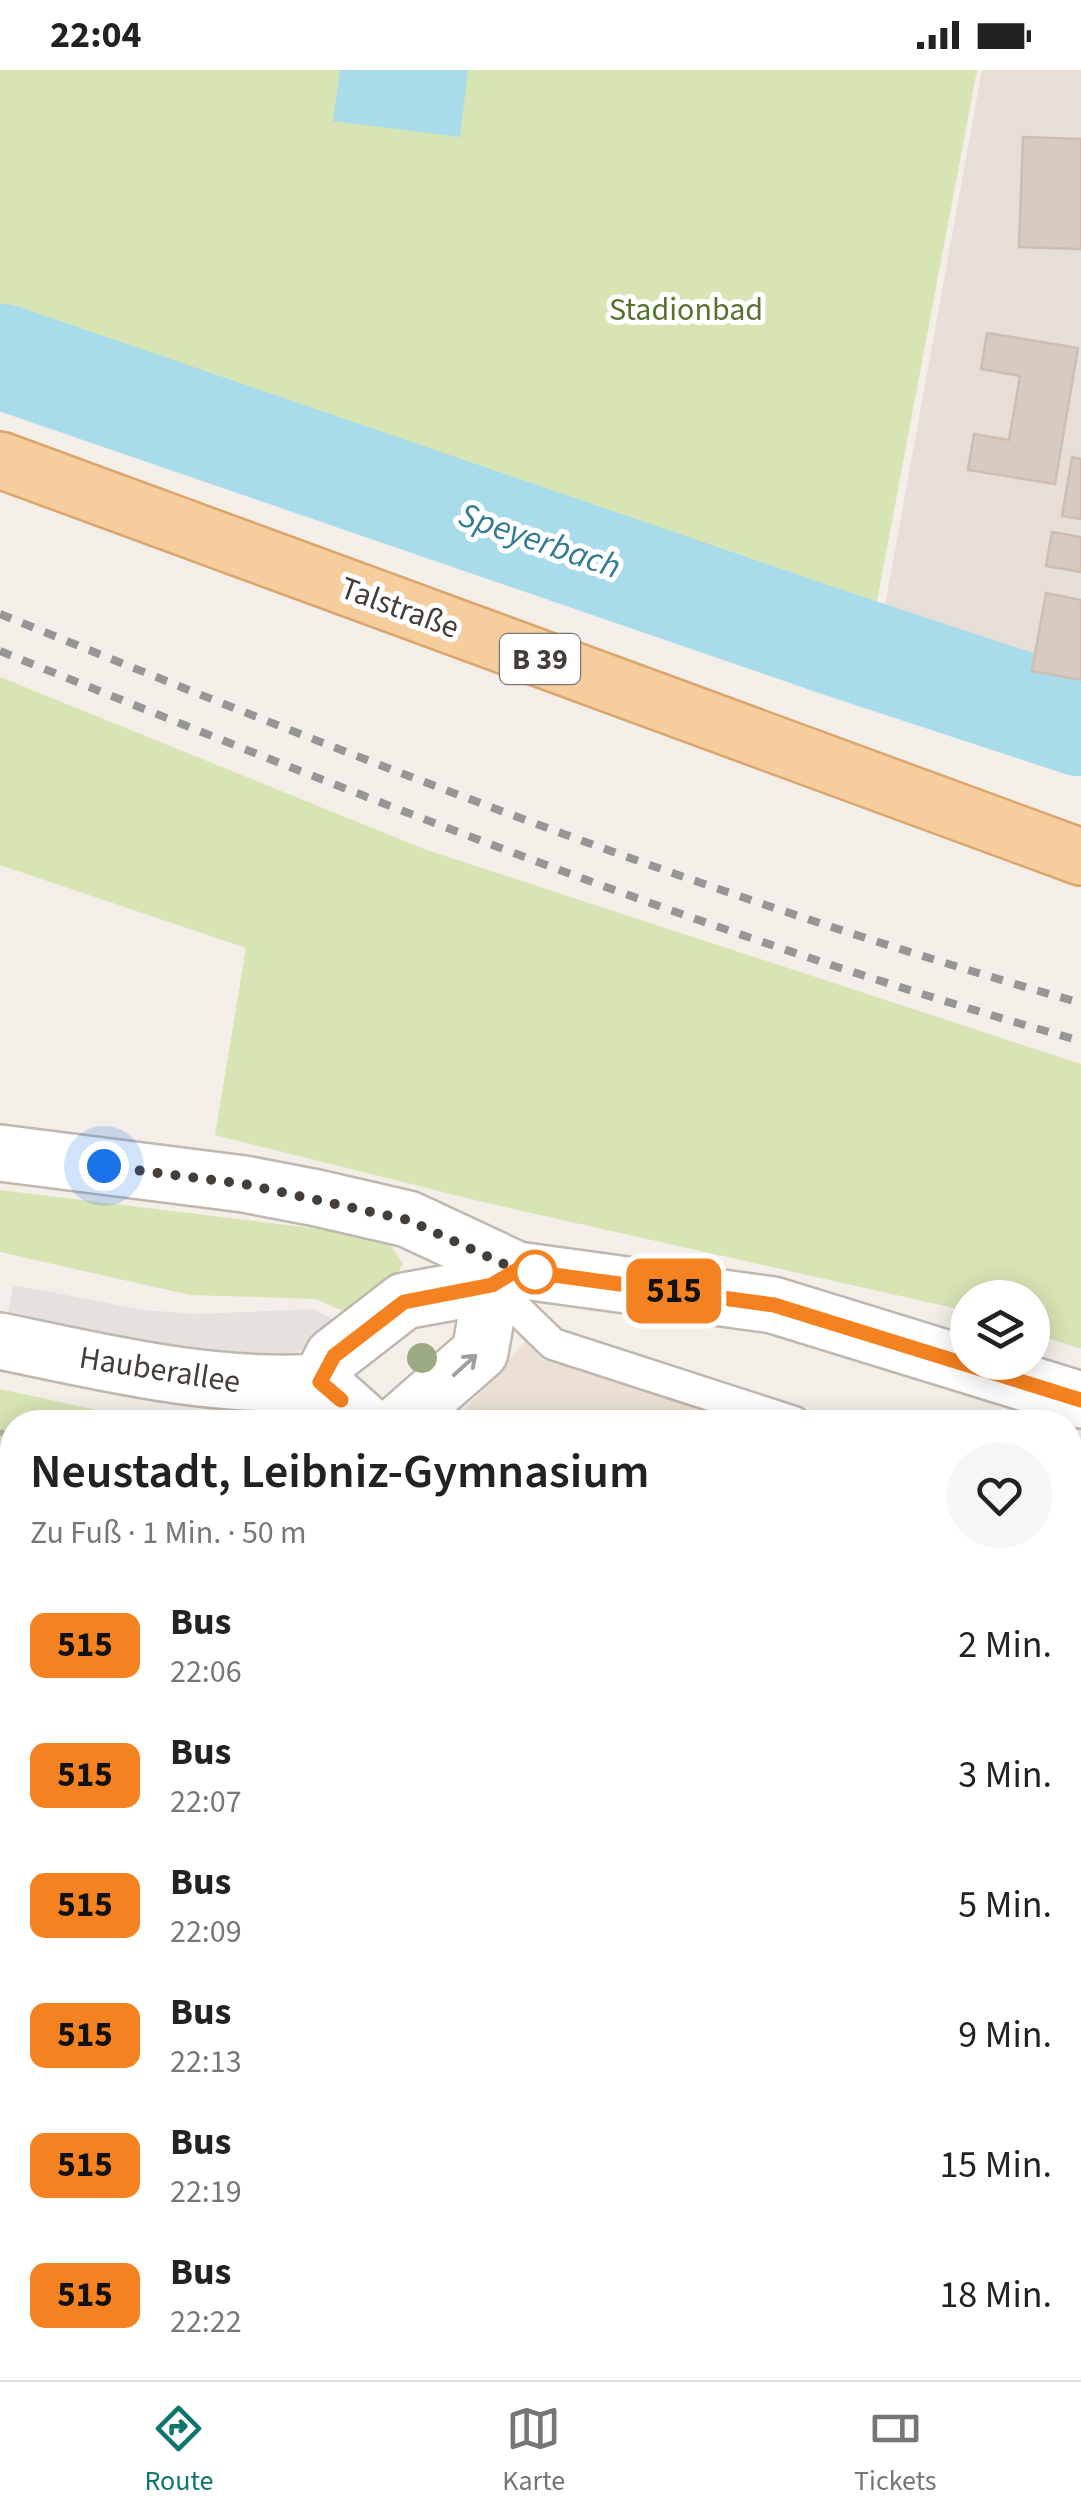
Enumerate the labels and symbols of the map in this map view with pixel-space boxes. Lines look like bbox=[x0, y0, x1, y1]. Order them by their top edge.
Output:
park label: Stadionbad bbox=[609, 287, 763, 333]
water label: Speyerbach bbox=[452, 490, 627, 592]
street label: Talstraße bbox=[334, 565, 466, 651]
road number: B 39 bbox=[500, 634, 580, 684]
your location bbox=[79, 1141, 129, 1191]
unlabelled marker bbox=[514, 1251, 556, 1293]
line badge: 515 bbox=[616, 1258, 732, 1324]
street label: Hauberallee bbox=[76, 1335, 244, 1405]
one-way arrow bbox=[452, 1353, 477, 1376]

